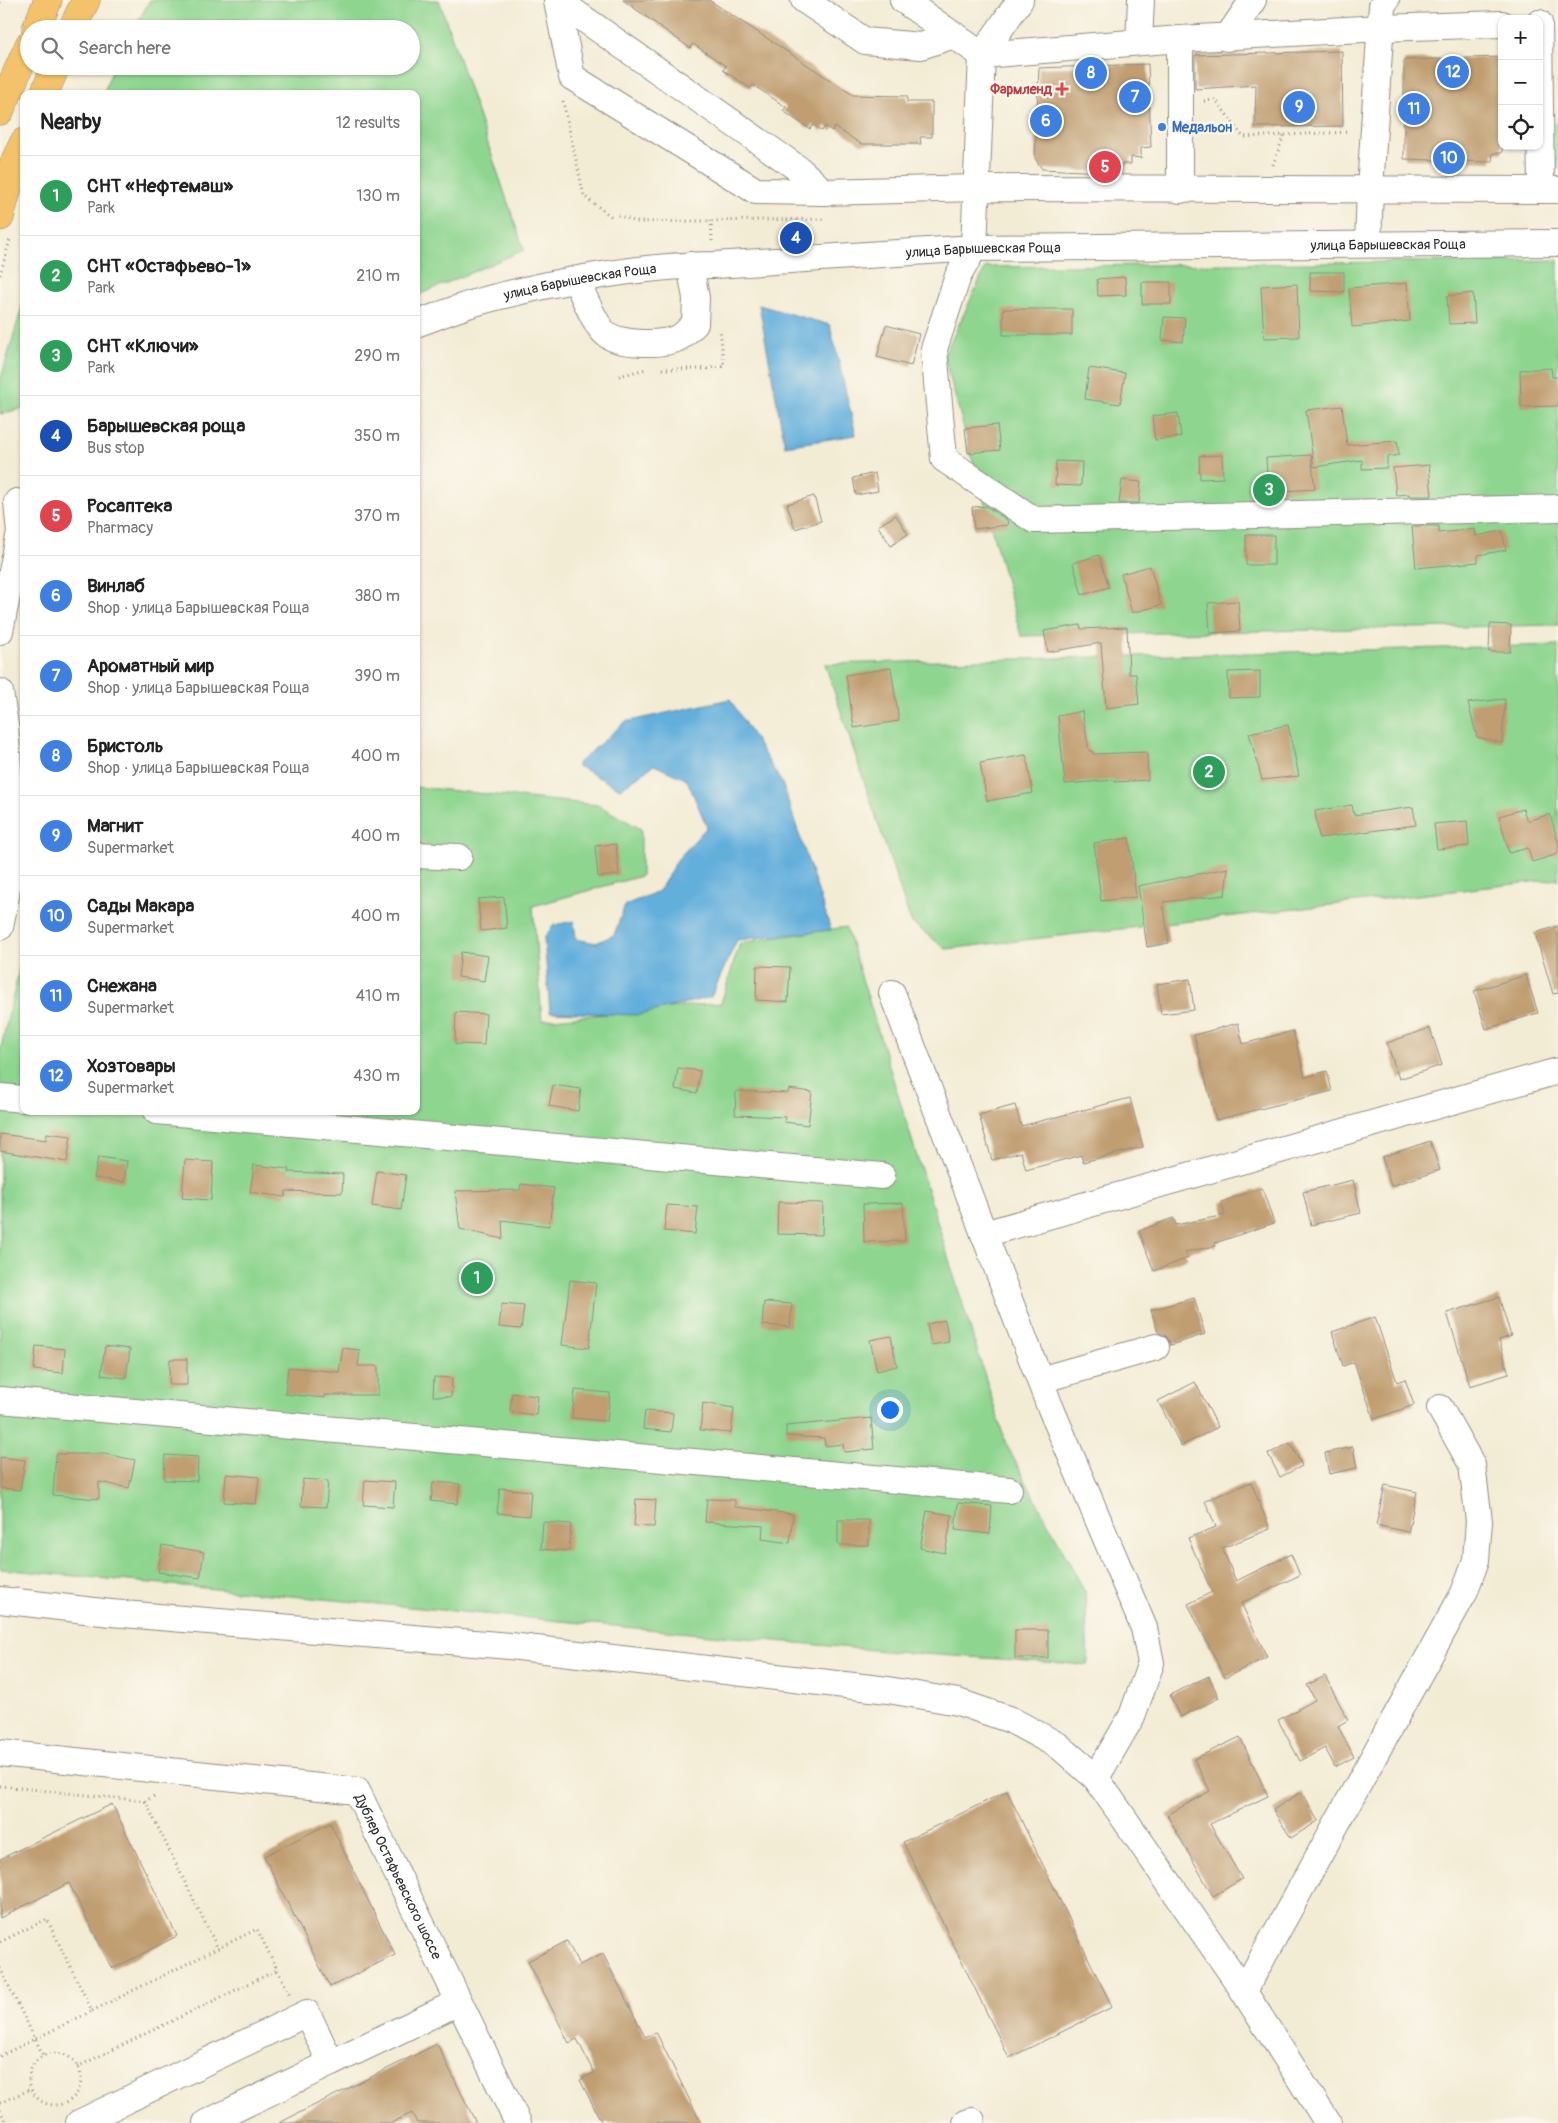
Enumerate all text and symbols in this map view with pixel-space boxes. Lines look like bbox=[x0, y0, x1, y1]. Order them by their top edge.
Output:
map controls bbox=[1498, 15, 1543, 150]
button: + bbox=[1498, 15, 1543, 60]
search box bbox=[20, 20, 420, 75]
icon: search bbox=[38, 34, 66, 62]
text: Search here bbox=[78, 36, 171, 60]
pin: 12 bbox=[1437, 53, 1469, 91]
pin: 8 bbox=[1075, 54, 1107, 92]
button: − bbox=[1498, 60, 1543, 105]
pin: 7 bbox=[1119, 78, 1151, 116]
place label: Фармленд bbox=[990, 81, 1053, 98]
marker: Фармленд bbox=[1056, 83, 1068, 95]
pin: 9 bbox=[1283, 88, 1315, 126]
pin: 11 bbox=[1398, 90, 1430, 128]
pin: 6 bbox=[1030, 102, 1062, 140]
button: locate bbox=[1498, 105, 1543, 150]
text: Nearby bbox=[40, 109, 101, 136]
text: 12 results bbox=[336, 113, 400, 133]
place label: Медальон bbox=[1172, 119, 1232, 136]
marker: Медальон bbox=[1156, 121, 1168, 133]
pin: 10 bbox=[1433, 139, 1465, 177]
pin: 5 bbox=[1089, 148, 1121, 186]
text: СНТ «Нефтемаш» bbox=[87, 174, 233, 198]
text: 1 bbox=[53, 186, 59, 206]
text: 130 m bbox=[356, 186, 400, 206]
text: Park bbox=[87, 198, 115, 218]
pin: 4 bbox=[780, 219, 812, 257]
street label: улица Барышевская Роща bbox=[1310, 236, 1466, 254]
street label: улица Барышевская Роща bbox=[904, 239, 1061, 262]
text: СНТ «Остафьево-1» bbox=[87, 254, 251, 278]
street label: улица Барышевская Роща bbox=[501, 260, 657, 304]
text: 2 bbox=[52, 266, 60, 286]
text: 210 m bbox=[356, 266, 400, 286]
text: Park bbox=[87, 278, 115, 298]
text: СНТ «Ключи» bbox=[87, 334, 198, 358]
text: 3 bbox=[52, 346, 60, 366]
text: 290 m bbox=[354, 346, 400, 366]
text: Park bbox=[87, 358, 115, 378]
text: Барышевская роща bbox=[87, 414, 245, 438]
text: 4 bbox=[51, 426, 61, 446]
text: 350 m bbox=[354, 426, 400, 446]
text: Bus stop bbox=[87, 438, 145, 458]
pin: 3 bbox=[1253, 471, 1285, 509]
text: Росаптека bbox=[87, 494, 172, 518]
text: 5 bbox=[52, 506, 60, 526]
text: 370 m bbox=[354, 506, 400, 526]
text: Pharmacy bbox=[87, 518, 153, 538]
text: Винлаб bbox=[87, 574, 145, 598]
text: 6 bbox=[51, 586, 61, 606]
text: 380 m bbox=[354, 586, 400, 606]
text: Shop · улица Барышевская Роща bbox=[87, 598, 309, 618]
text: Ароматный мир bbox=[87, 654, 214, 678]
text: 7 bbox=[52, 666, 60, 686]
text: 390 m bbox=[354, 666, 400, 686]
text: Shop · улица Барышевская Роща bbox=[87, 678, 309, 698]
text: Бристоль bbox=[87, 734, 164, 758]
text: 8 bbox=[52, 746, 60, 766]
text: 400 m bbox=[351, 746, 400, 766]
pin: 2 bbox=[1193, 753, 1225, 791]
text: Shop · улица Барышевская Роща bbox=[87, 758, 309, 778]
text: Магнит bbox=[87, 814, 143, 838]
text: 9 bbox=[52, 826, 60, 846]
text: 400 m bbox=[351, 826, 400, 846]
text: Supermarket bbox=[87, 838, 174, 858]
text: Сады Макара bbox=[87, 894, 194, 918]
text: 10 bbox=[47, 906, 65, 926]
text: 400 m bbox=[351, 906, 400, 926]
text: Supermarket bbox=[87, 918, 174, 938]
text: Снежана bbox=[87, 974, 157, 998]
text: 11 bbox=[50, 986, 62, 1006]
text: 410 m bbox=[356, 986, 400, 1006]
text: Supermarket bbox=[87, 998, 174, 1018]
text: Хозтовары bbox=[87, 1054, 176, 1078]
text: 12 bbox=[48, 1066, 64, 1086]
text: 430 m bbox=[353, 1066, 400, 1086]
text: Supermarket bbox=[87, 1078, 174, 1098]
pin: 1 bbox=[461, 1259, 493, 1297]
your location bbox=[877, 1397, 903, 1423]
street label: Дублер Остафьевского шоссе bbox=[350, 1790, 445, 1962]

